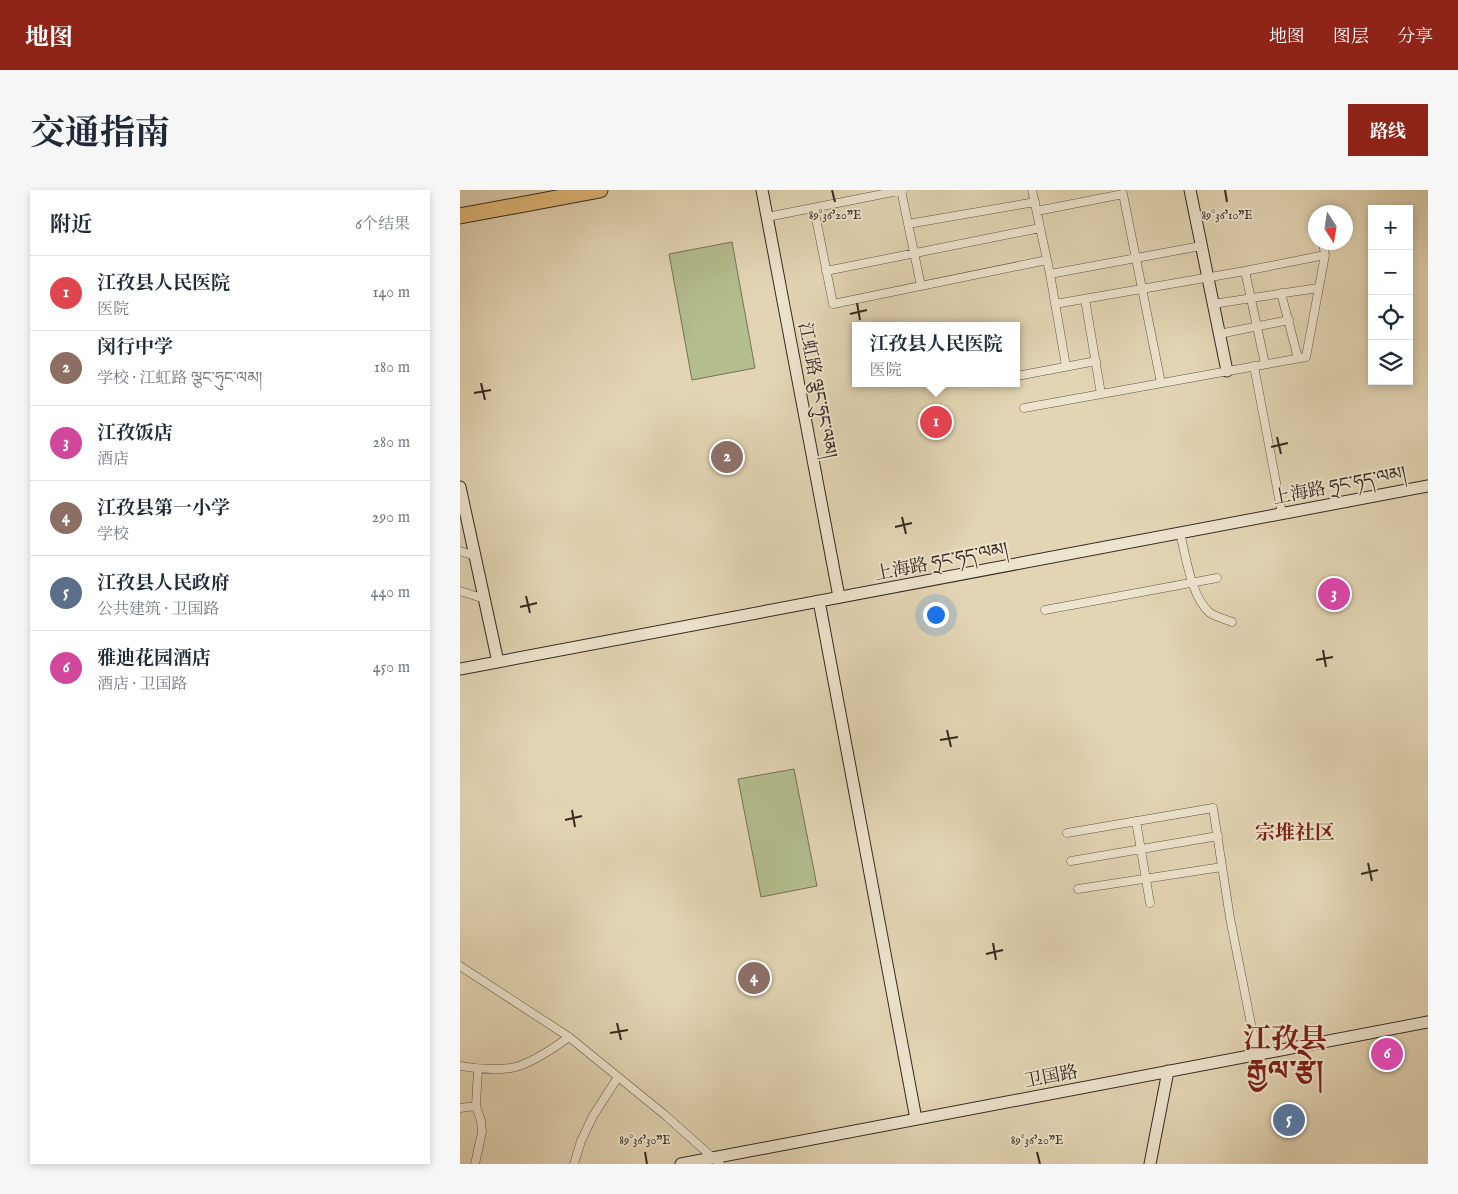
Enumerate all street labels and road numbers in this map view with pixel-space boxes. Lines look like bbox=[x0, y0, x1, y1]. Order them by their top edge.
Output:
street label: 江虹路 ལྕང་ཧུང་ལམ། bbox=[790, 320, 841, 461]
street label: 上海路 ཧྲང་ཧད་ལམ། bbox=[1271, 462, 1408, 513]
street label: 上海路 ཧྲང་ཧད་ལམ། bbox=[873, 538, 1010, 589]
street label: 卫国路 bbox=[1023, 1061, 1080, 1094]

